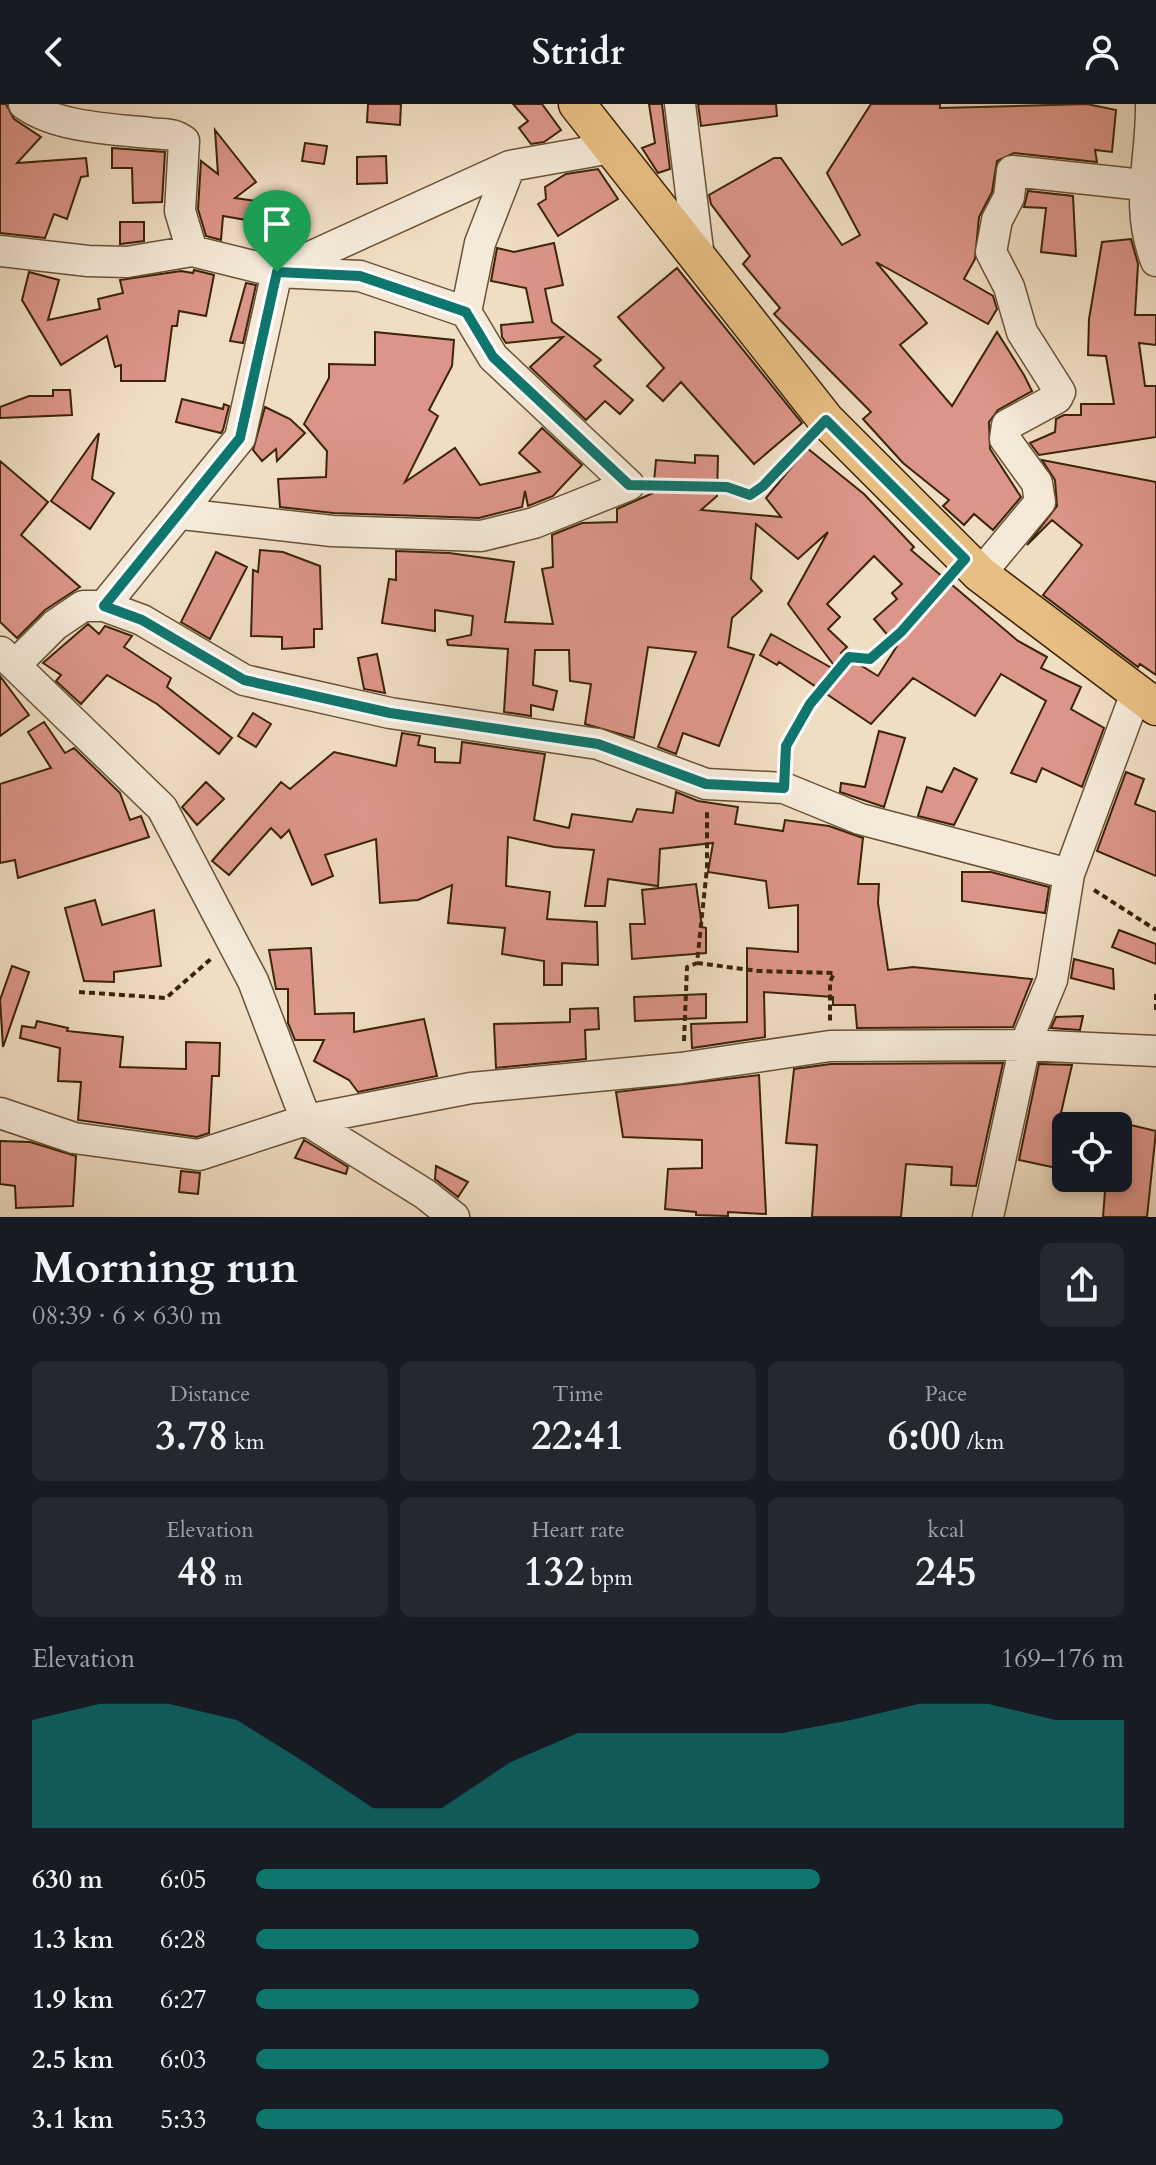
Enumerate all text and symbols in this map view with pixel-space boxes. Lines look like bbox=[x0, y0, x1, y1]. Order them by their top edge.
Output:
text: Stridr bbox=[532, 28, 624, 77]
icon: back bbox=[32, 30, 76, 74]
icon: person bbox=[1080, 30, 1124, 74]
pin bbox=[243, 190, 311, 272]
icon: arrive bbox=[255, 202, 299, 246]
map controls bbox=[1052, 1112, 1132, 1192]
button: locate bbox=[1052, 1112, 1132, 1192]
text: Morning run bbox=[32, 1238, 298, 1298]
button: share bbox=[1040, 1243, 1124, 1327]
text: 08:39 · 6 × 630 m bbox=[32, 1298, 222, 1333]
text: Distance bbox=[170, 1379, 250, 1409]
text: Time bbox=[553, 1379, 603, 1409]
text: Pace bbox=[925, 1379, 967, 1409]
text: 3.78 bbox=[155, 1409, 228, 1464]
text: 22:41 bbox=[531, 1409, 625, 1464]
text: 6:00 bbox=[888, 1409, 961, 1464]
text: km bbox=[228, 1427, 265, 1457]
text: /km bbox=[961, 1427, 1004, 1457]
text: Elevation bbox=[166, 1515, 254, 1545]
text: Heart rate bbox=[531, 1515, 625, 1545]
text: kcal bbox=[928, 1515, 964, 1545]
text: 48 bbox=[177, 1545, 218, 1600]
text: 132 bbox=[523, 1545, 585, 1600]
text: 245 bbox=[915, 1545, 977, 1600]
text: m bbox=[218, 1563, 243, 1593]
text: bpm bbox=[585, 1563, 633, 1593]
text: Elevation bbox=[32, 1641, 135, 1676]
text: 169–176 m bbox=[1001, 1641, 1124, 1676]
text: 630 m bbox=[32, 1862, 103, 1897]
text: 6:05 bbox=[160, 1862, 207, 1897]
text: 1.3 km bbox=[32, 1922, 113, 1957]
text: 6:28 bbox=[160, 1922, 207, 1957]
text: 1.9 km bbox=[32, 1982, 113, 2017]
text: 6:27 bbox=[160, 1982, 207, 2017]
text: 2.5 km bbox=[32, 2042, 113, 2077]
text: 6:03 bbox=[160, 2042, 207, 2077]
text: 3.1 km bbox=[32, 2102, 113, 2137]
text: 5:33 bbox=[160, 2102, 207, 2137]

